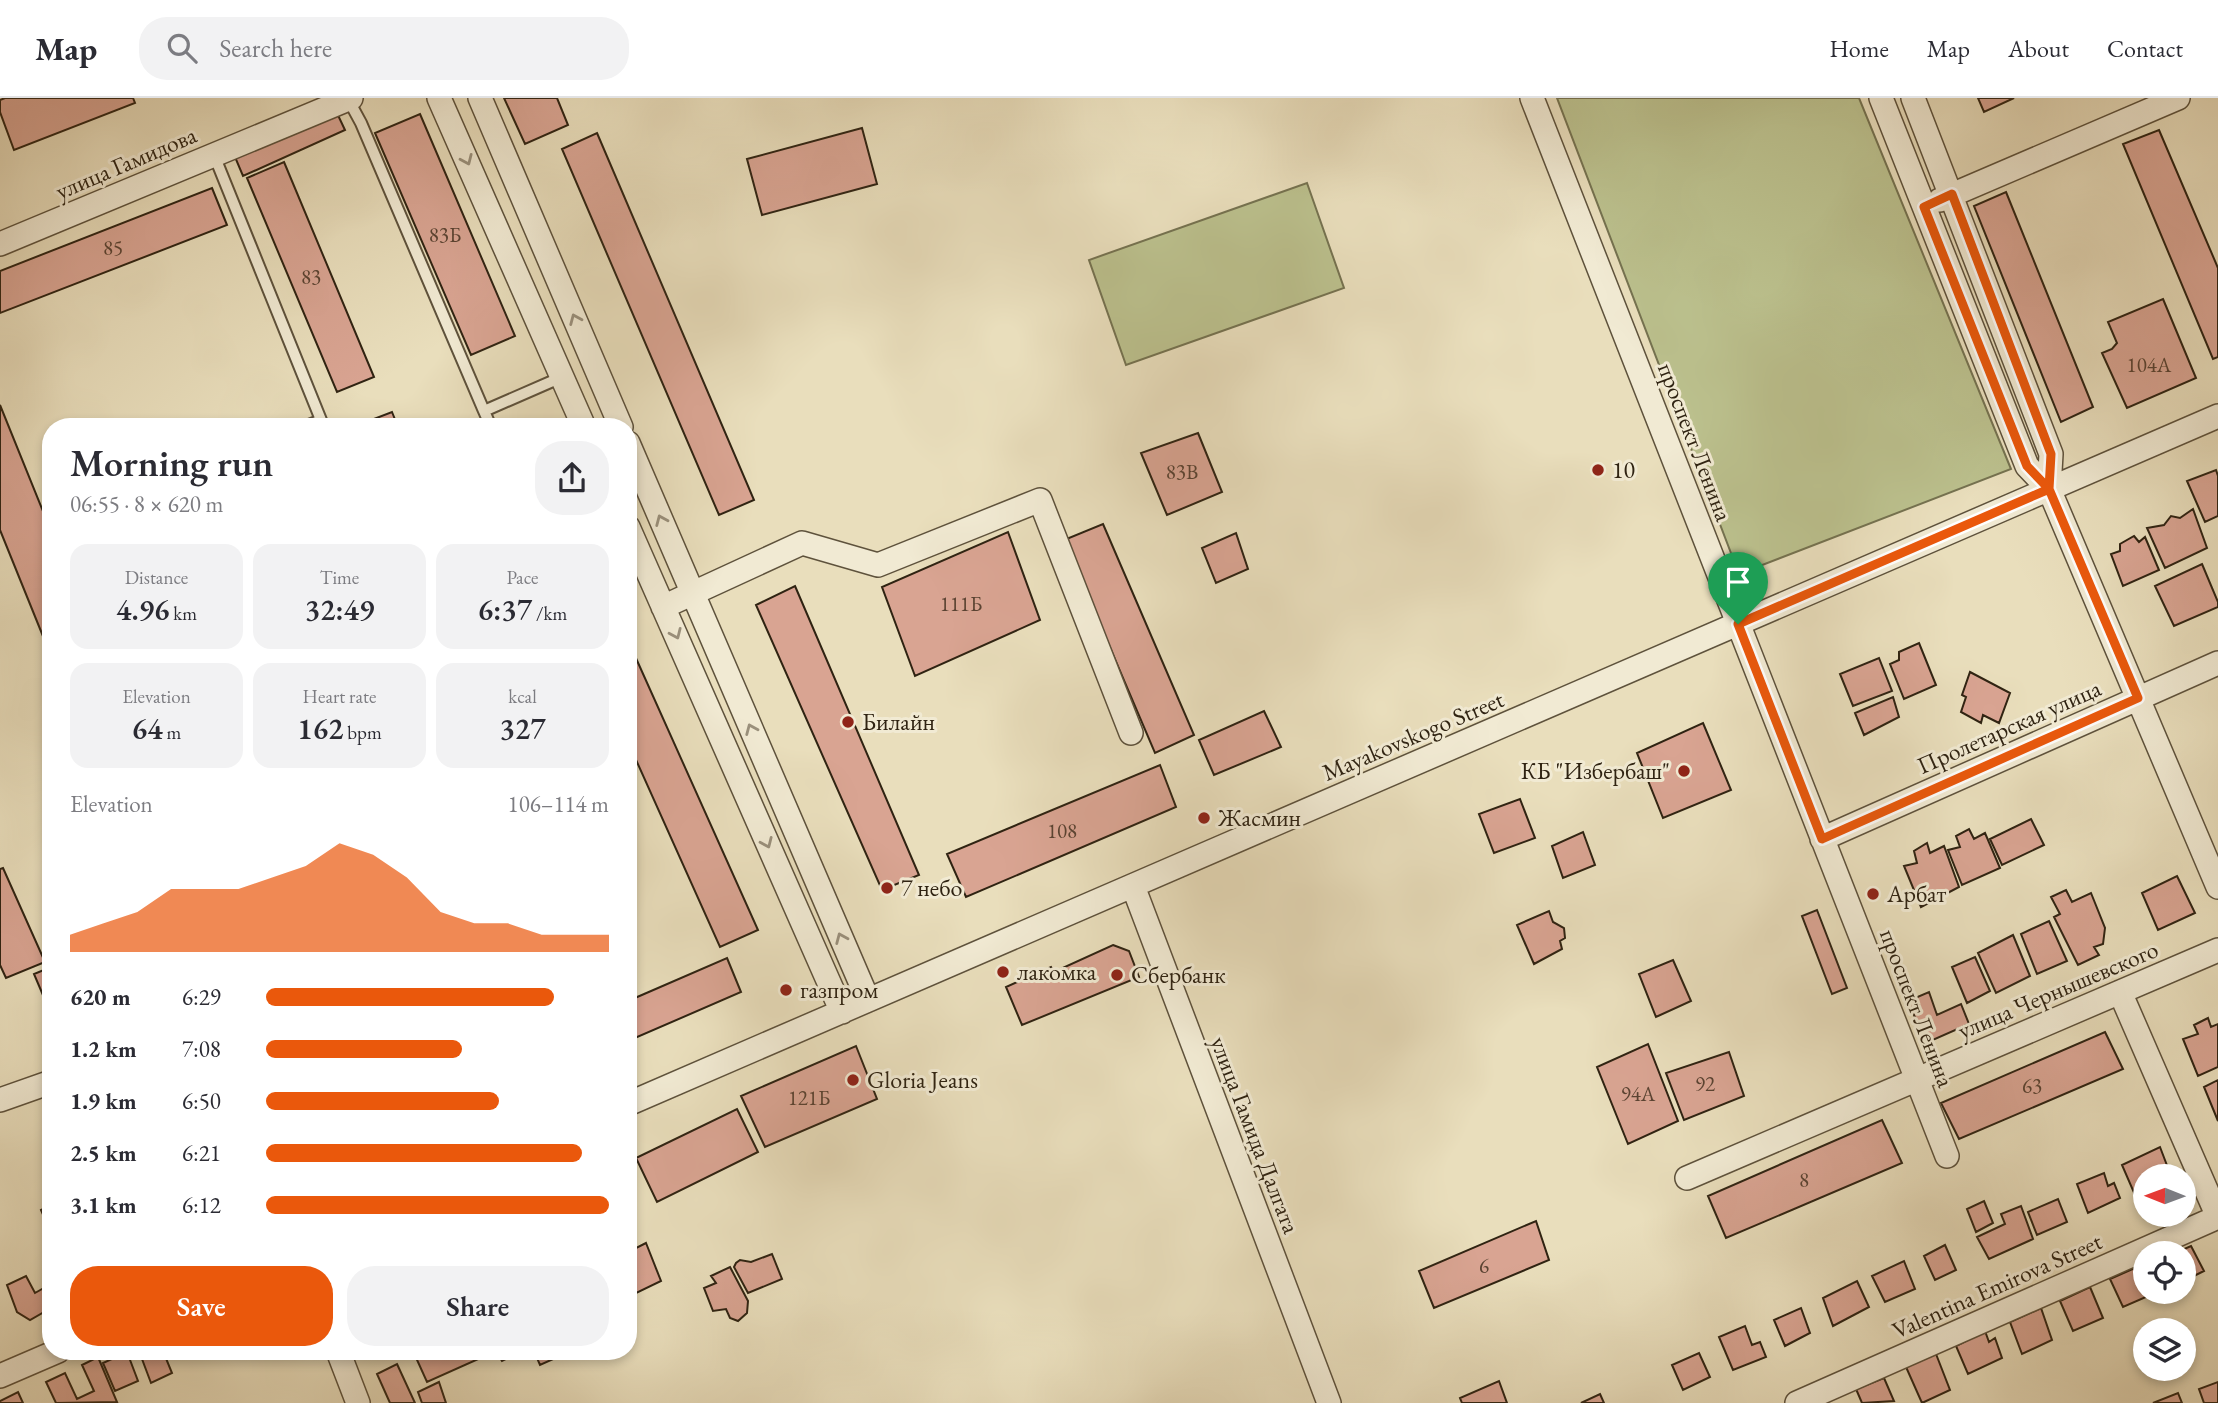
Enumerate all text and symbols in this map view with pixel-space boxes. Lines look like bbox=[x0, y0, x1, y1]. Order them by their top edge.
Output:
search box bbox=[139, 17, 629, 80]
text: Map bbox=[35, 27, 97, 70]
icon: search bbox=[163, 29, 201, 67]
text: Search here bbox=[219, 31, 332, 65]
text: Home bbox=[1829, 33, 1889, 64]
text: Map bbox=[1927, 33, 1970, 64]
text: About bbox=[2008, 33, 2069, 64]
text: Contact bbox=[2107, 33, 2183, 64]
street label: улица Гамидова bbox=[51, 119, 201, 206]
one-way arrow bbox=[459, 153, 473, 166]
house number: 83Б bbox=[429, 221, 461, 248]
house number: 85 bbox=[103, 234, 123, 261]
house number: 83 bbox=[301, 263, 321, 290]
one-way arrow bbox=[569, 314, 583, 327]
house number: 104А bbox=[2127, 351, 2172, 378]
street label: проспект Ленина bbox=[1651, 358, 1740, 526]
text: Morning run bbox=[70, 438, 273, 487]
button: share bbox=[535, 441, 609, 515]
place label: 10 bbox=[1612, 454, 1635, 485]
house number: 83В bbox=[1166, 458, 1198, 485]
marker: 10 bbox=[1590, 462, 1606, 478]
text: 06:55 · 8 × 620 m bbox=[70, 489, 223, 519]
one-way arrow bbox=[655, 514, 669, 527]
pin bbox=[1708, 552, 1768, 624]
icon: arrive bbox=[1719, 563, 1757, 601]
text: Distance bbox=[125, 565, 188, 590]
text: Time bbox=[320, 565, 359, 590]
text: Pace bbox=[507, 565, 538, 590]
text: 4.96 bbox=[116, 590, 169, 629]
text: 32:49 bbox=[305, 590, 374, 629]
text: 6:37 bbox=[478, 590, 532, 629]
house number: 111Б bbox=[940, 590, 982, 617]
text: km bbox=[169, 601, 197, 626]
text: /km bbox=[532, 601, 567, 626]
one-way arrow bbox=[667, 628, 681, 640]
street label: Пролетарская улица bbox=[1912, 672, 2106, 781]
street label: Mayakovskogo Street bbox=[1317, 683, 1509, 788]
text: Elevation bbox=[122, 684, 191, 709]
text: Heart rate bbox=[303, 684, 376, 709]
text: kcal bbox=[508, 684, 537, 709]
place label: Билайн bbox=[862, 706, 935, 737]
text: 64 bbox=[132, 709, 163, 748]
text: 162 bbox=[297, 709, 343, 748]
text: 327 bbox=[499, 709, 546, 748]
marker: Билайн bbox=[840, 714, 856, 730]
text: m bbox=[163, 720, 181, 745]
text: bpm bbox=[343, 720, 382, 745]
one-way arrow bbox=[745, 723, 759, 736]
place label: КБ "Избербаш" bbox=[1521, 755, 1670, 786]
marker: КБ "Избербаш" bbox=[1676, 763, 1692, 779]
text: Elevation bbox=[70, 789, 153, 819]
text: 106–114 m bbox=[508, 789, 609, 819]
place label: Жасмин bbox=[1217, 802, 1301, 833]
marker: Жасмин bbox=[1196, 810, 1212, 826]
house number: 108 bbox=[1047, 817, 1077, 844]
one-way arrow bbox=[759, 835, 773, 848]
place label: 7 небо bbox=[901, 872, 963, 903]
place label: Арбат bbox=[1886, 878, 1947, 909]
marker: 7 небо bbox=[879, 880, 895, 896]
marker: Арбат bbox=[1865, 886, 1881, 902]
street label: проспект Ленина bbox=[1873, 924, 1962, 1092]
one-way arrow bbox=[835, 932, 849, 945]
street label: улица Чернышевского bbox=[1953, 933, 2163, 1046]
place label: лакомка bbox=[1017, 956, 1097, 987]
place label: Сбербанк bbox=[1131, 959, 1226, 990]
marker: лакомка bbox=[995, 964, 1011, 980]
marker: Сбербанк bbox=[1109, 967, 1125, 983]
place label: газпром bbox=[800, 974, 878, 1005]
text: 620 m bbox=[70, 982, 131, 1012]
text: 6:29 bbox=[182, 982, 221, 1012]
marker: газпром bbox=[778, 982, 794, 998]
street label: улица Гамида Далгата bbox=[1204, 1032, 1307, 1238]
text: 1.2 km bbox=[70, 1034, 137, 1064]
text: 7:08 bbox=[182, 1034, 221, 1064]
place label: Gloria Jeans bbox=[867, 1064, 978, 1095]
house number: 92 bbox=[1695, 1070, 1715, 1097]
marker: Gloria Jeans bbox=[845, 1072, 861, 1088]
house number: 63 bbox=[2022, 1072, 2042, 1099]
house number: 94А bbox=[1621, 1080, 1656, 1107]
house number: 121Б bbox=[788, 1084, 830, 1111]
text: 1.9 km bbox=[70, 1086, 137, 1116]
text: 6:50 bbox=[182, 1086, 221, 1116]
text: 2.5 km bbox=[70, 1138, 137, 1168]
text: 6:21 bbox=[182, 1138, 221, 1168]
north arrow bbox=[2133, 1164, 2196, 1227]
map controls bbox=[2133, 1164, 2196, 1381]
house number: 8 bbox=[1799, 1166, 1809, 1193]
text: 3.1 km bbox=[70, 1190, 137, 1220]
text: 6:12 bbox=[182, 1190, 221, 1220]
street label: Valentina Emirova Street bbox=[1887, 1225, 2107, 1346]
button: locate bbox=[2133, 1241, 2196, 1304]
house number: 6 bbox=[1479, 1252, 1489, 1279]
button: Save bbox=[70, 1266, 333, 1346]
button: Share bbox=[347, 1266, 609, 1346]
button: layers bbox=[2133, 1318, 2196, 1381]

